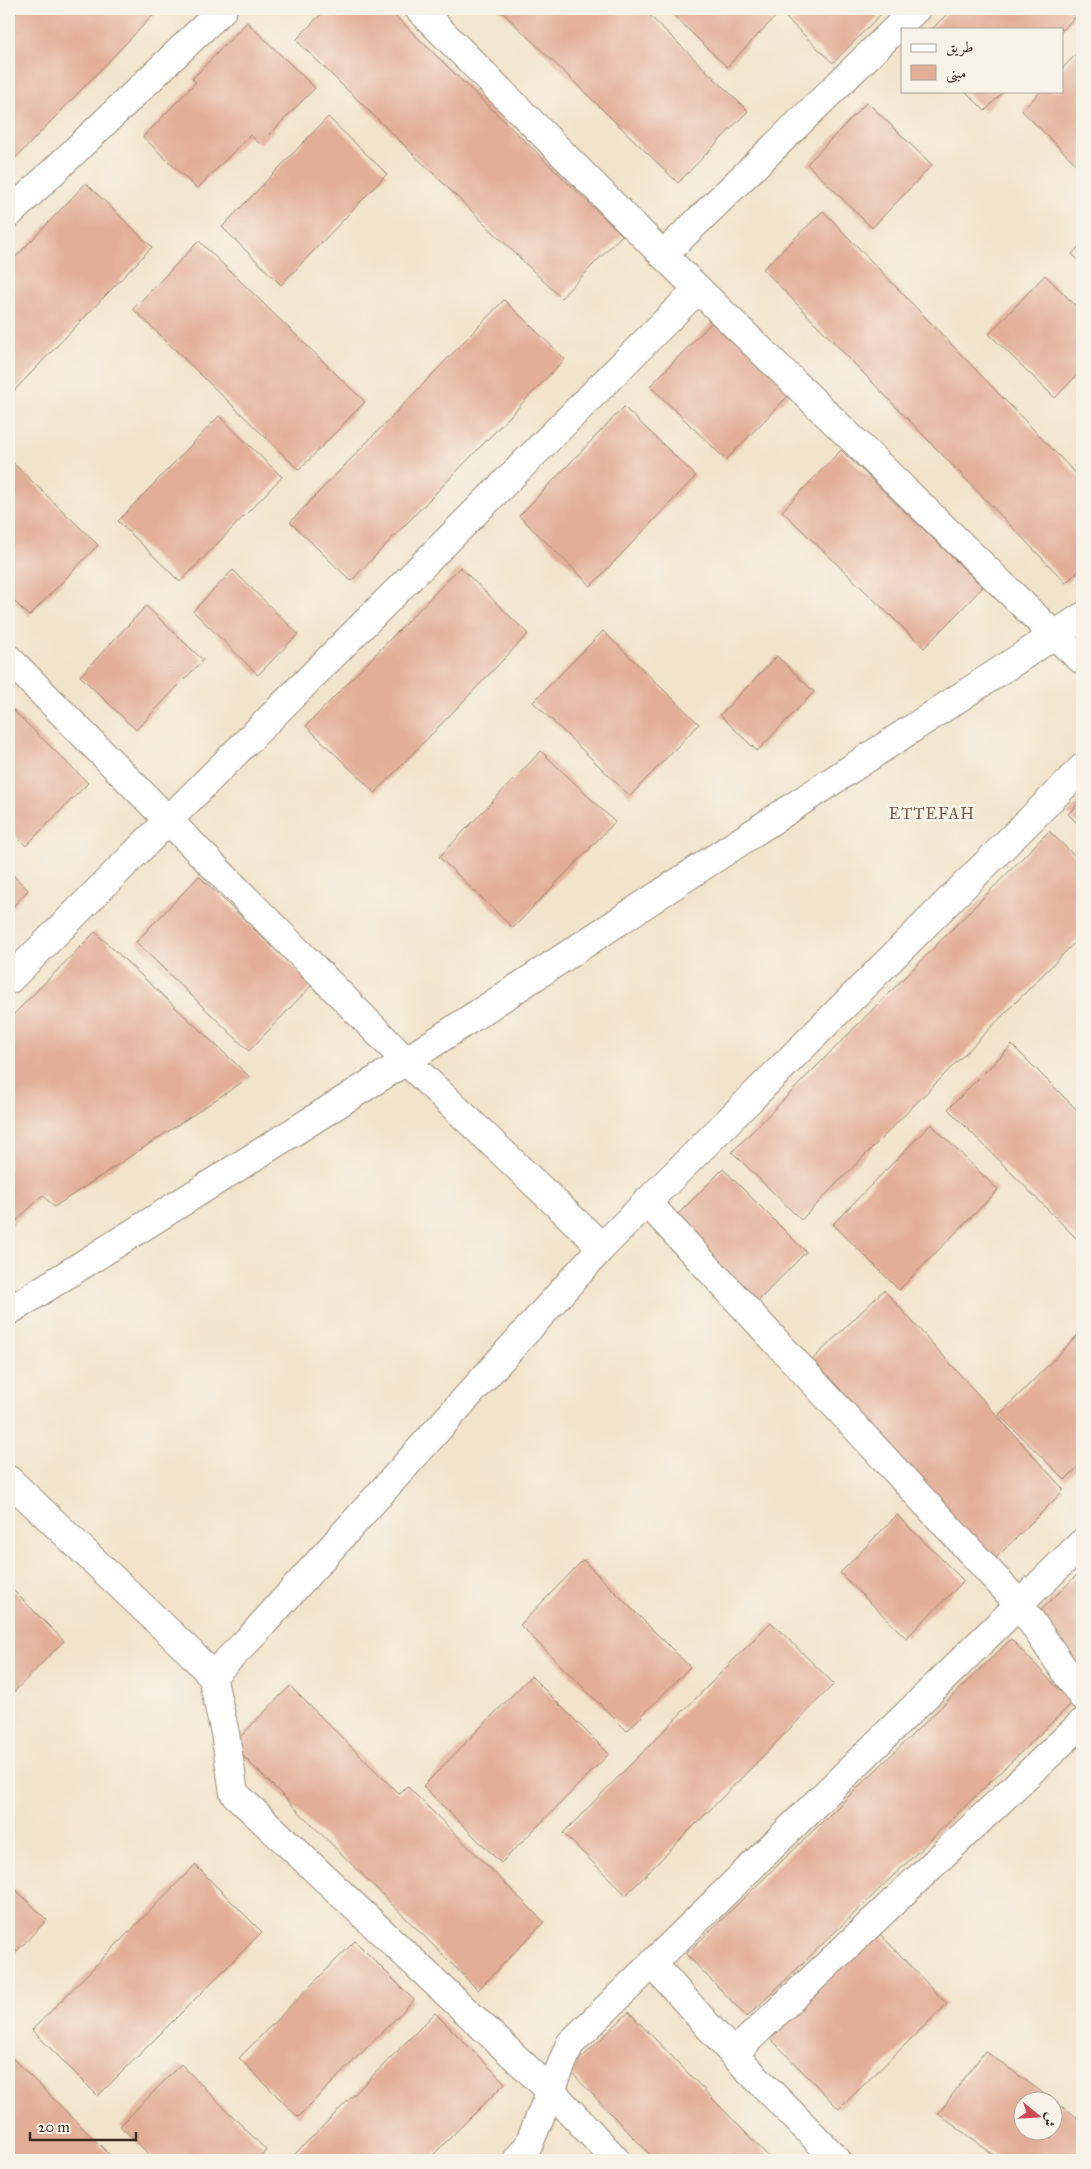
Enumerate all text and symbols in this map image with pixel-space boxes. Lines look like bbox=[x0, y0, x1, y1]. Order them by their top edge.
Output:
legend bbox=[901, 28, 1064, 92]
text: طريق bbox=[946, 38, 973, 57]
text: مبنى bbox=[946, 64, 966, 84]
district label: ETTEFAH bbox=[889, 804, 975, 823]
north arrow bbox=[1014, 2092, 1064, 2142]
scale bar bbox=[30, 2109, 136, 2141]
text: ش bbox=[1040, 2111, 1060, 2129]
text: 20 m bbox=[38, 2118, 70, 2136]

